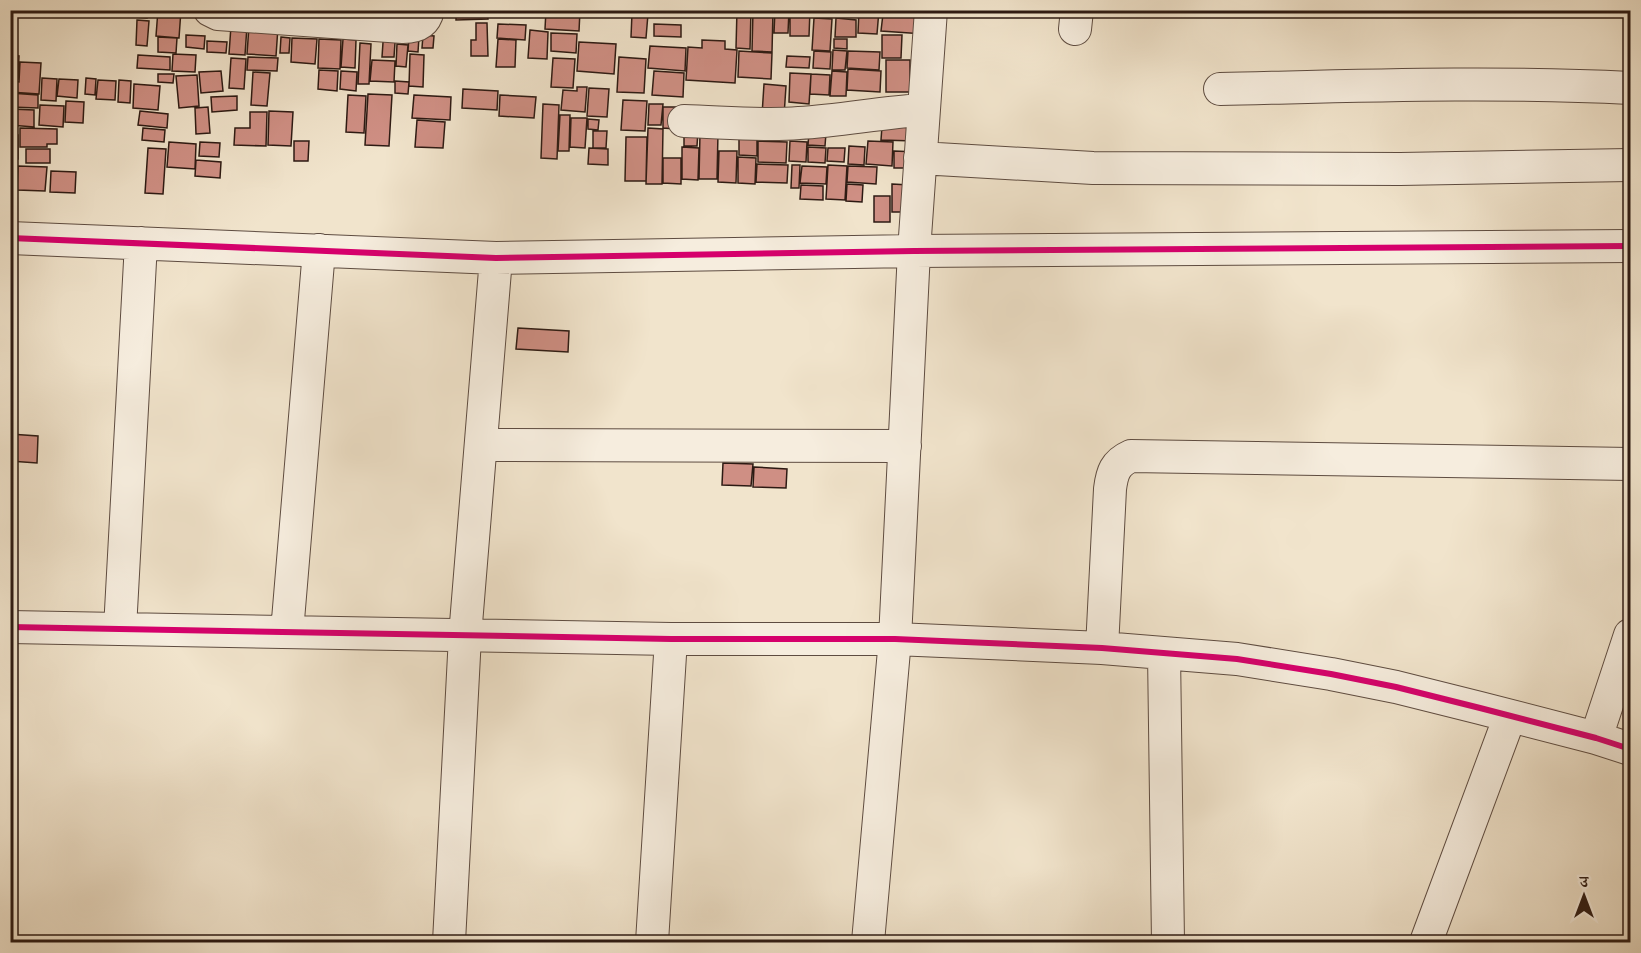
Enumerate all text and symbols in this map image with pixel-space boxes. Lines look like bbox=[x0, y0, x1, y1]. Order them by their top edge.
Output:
north arrow bbox=[1554, 866, 1614, 926]
text: उ bbox=[1579, 872, 1590, 892]

